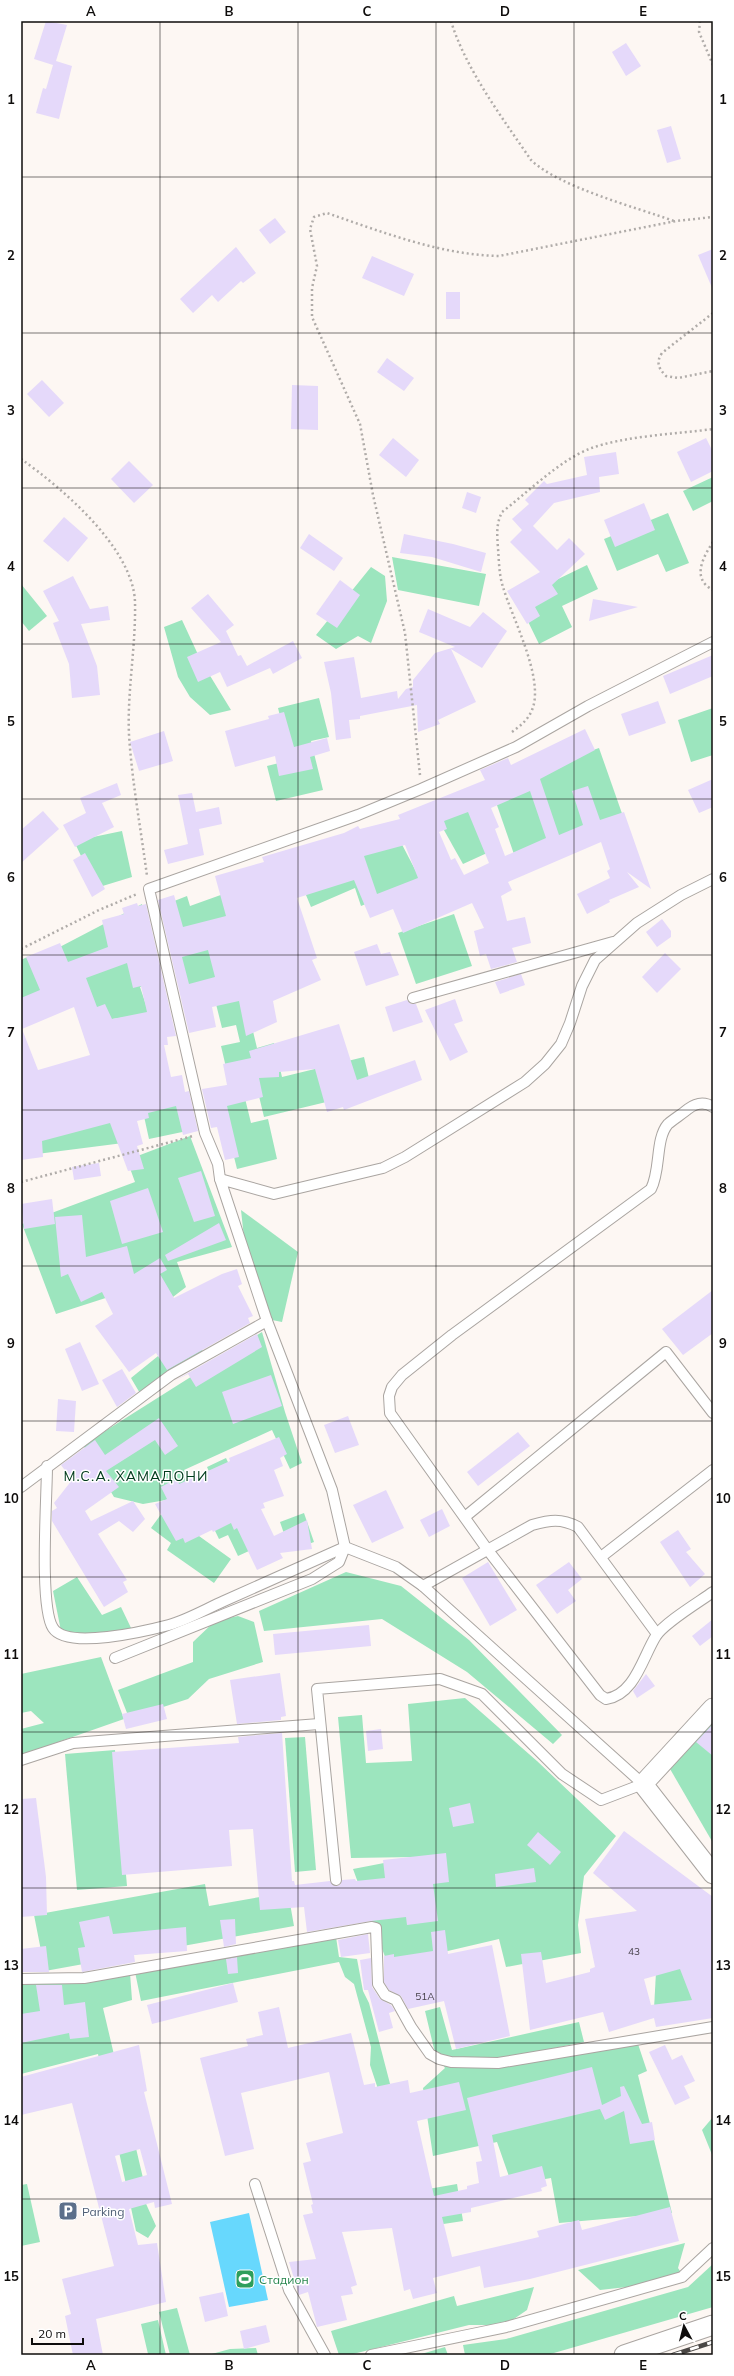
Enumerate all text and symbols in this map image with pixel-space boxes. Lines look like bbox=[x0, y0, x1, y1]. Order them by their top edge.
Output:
text: A bbox=[86, 3, 96, 19]
text: B bbox=[225, 3, 234, 19]
text: C bbox=[363, 3, 372, 19]
text: D bbox=[500, 3, 510, 19]
text: E bbox=[639, 3, 647, 19]
text: 1 bbox=[7, 91, 15, 107]
text: 1 bbox=[719, 91, 727, 107]
text: 2 bbox=[7, 247, 15, 263]
text: 2 bbox=[719, 247, 727, 263]
text: 3 bbox=[7, 402, 15, 418]
text: 3 bbox=[719, 402, 727, 418]
text: 4 bbox=[7, 558, 15, 574]
text: 4 bbox=[719, 558, 727, 574]
text: 5 bbox=[7, 713, 15, 729]
text: 5 bbox=[719, 713, 727, 729]
text: 6 bbox=[7, 869, 15, 885]
text: 6 bbox=[719, 869, 727, 885]
text: 7 bbox=[7, 1024, 15, 1040]
text: 7 bbox=[719, 1024, 727, 1040]
text: 8 bbox=[7, 1180, 15, 1196]
text: 8 bbox=[719, 1180, 727, 1196]
text: 9 bbox=[7, 1335, 15, 1351]
text: 9 bbox=[719, 1335, 727, 1351]
district label: М.С.А. ХАМАДОНИ bbox=[63, 1467, 209, 1485]
text: 10 bbox=[3, 1490, 19, 1506]
text: 10 bbox=[715, 1490, 731, 1506]
text: 11 bbox=[3, 1646, 19, 1662]
text: 11 bbox=[715, 1646, 731, 1662]
text: 12 bbox=[3, 1801, 19, 1817]
text: 12 bbox=[715, 1801, 731, 1817]
house number: 43 bbox=[628, 1945, 640, 1958]
text: 13 bbox=[3, 1957, 19, 1973]
text: 13 bbox=[715, 1957, 731, 1973]
house number: 51А bbox=[415, 1990, 435, 2003]
text: 14 bbox=[3, 2112, 19, 2128]
text: 14 bbox=[715, 2112, 731, 2128]
parking icon: Parking bbox=[57, 2200, 79, 2222]
place label: Parking bbox=[82, 2204, 124, 2219]
text: 15 bbox=[3, 2268, 19, 2284]
sports icon: Стадион bbox=[234, 2268, 256, 2290]
text: 15 bbox=[715, 2268, 731, 2284]
place label: Стадион bbox=[259, 2272, 309, 2287]
north arrow bbox=[664, 2306, 704, 2346]
text: С bbox=[678, 2309, 688, 2323]
scale bar bbox=[32, 2320, 83, 2346]
text: 20 m bbox=[38, 2326, 66, 2341]
text: A bbox=[86, 2357, 96, 2373]
text: B bbox=[225, 2357, 234, 2373]
text: C bbox=[363, 2357, 372, 2373]
text: D bbox=[500, 2357, 510, 2373]
text: E bbox=[639, 2357, 647, 2373]

